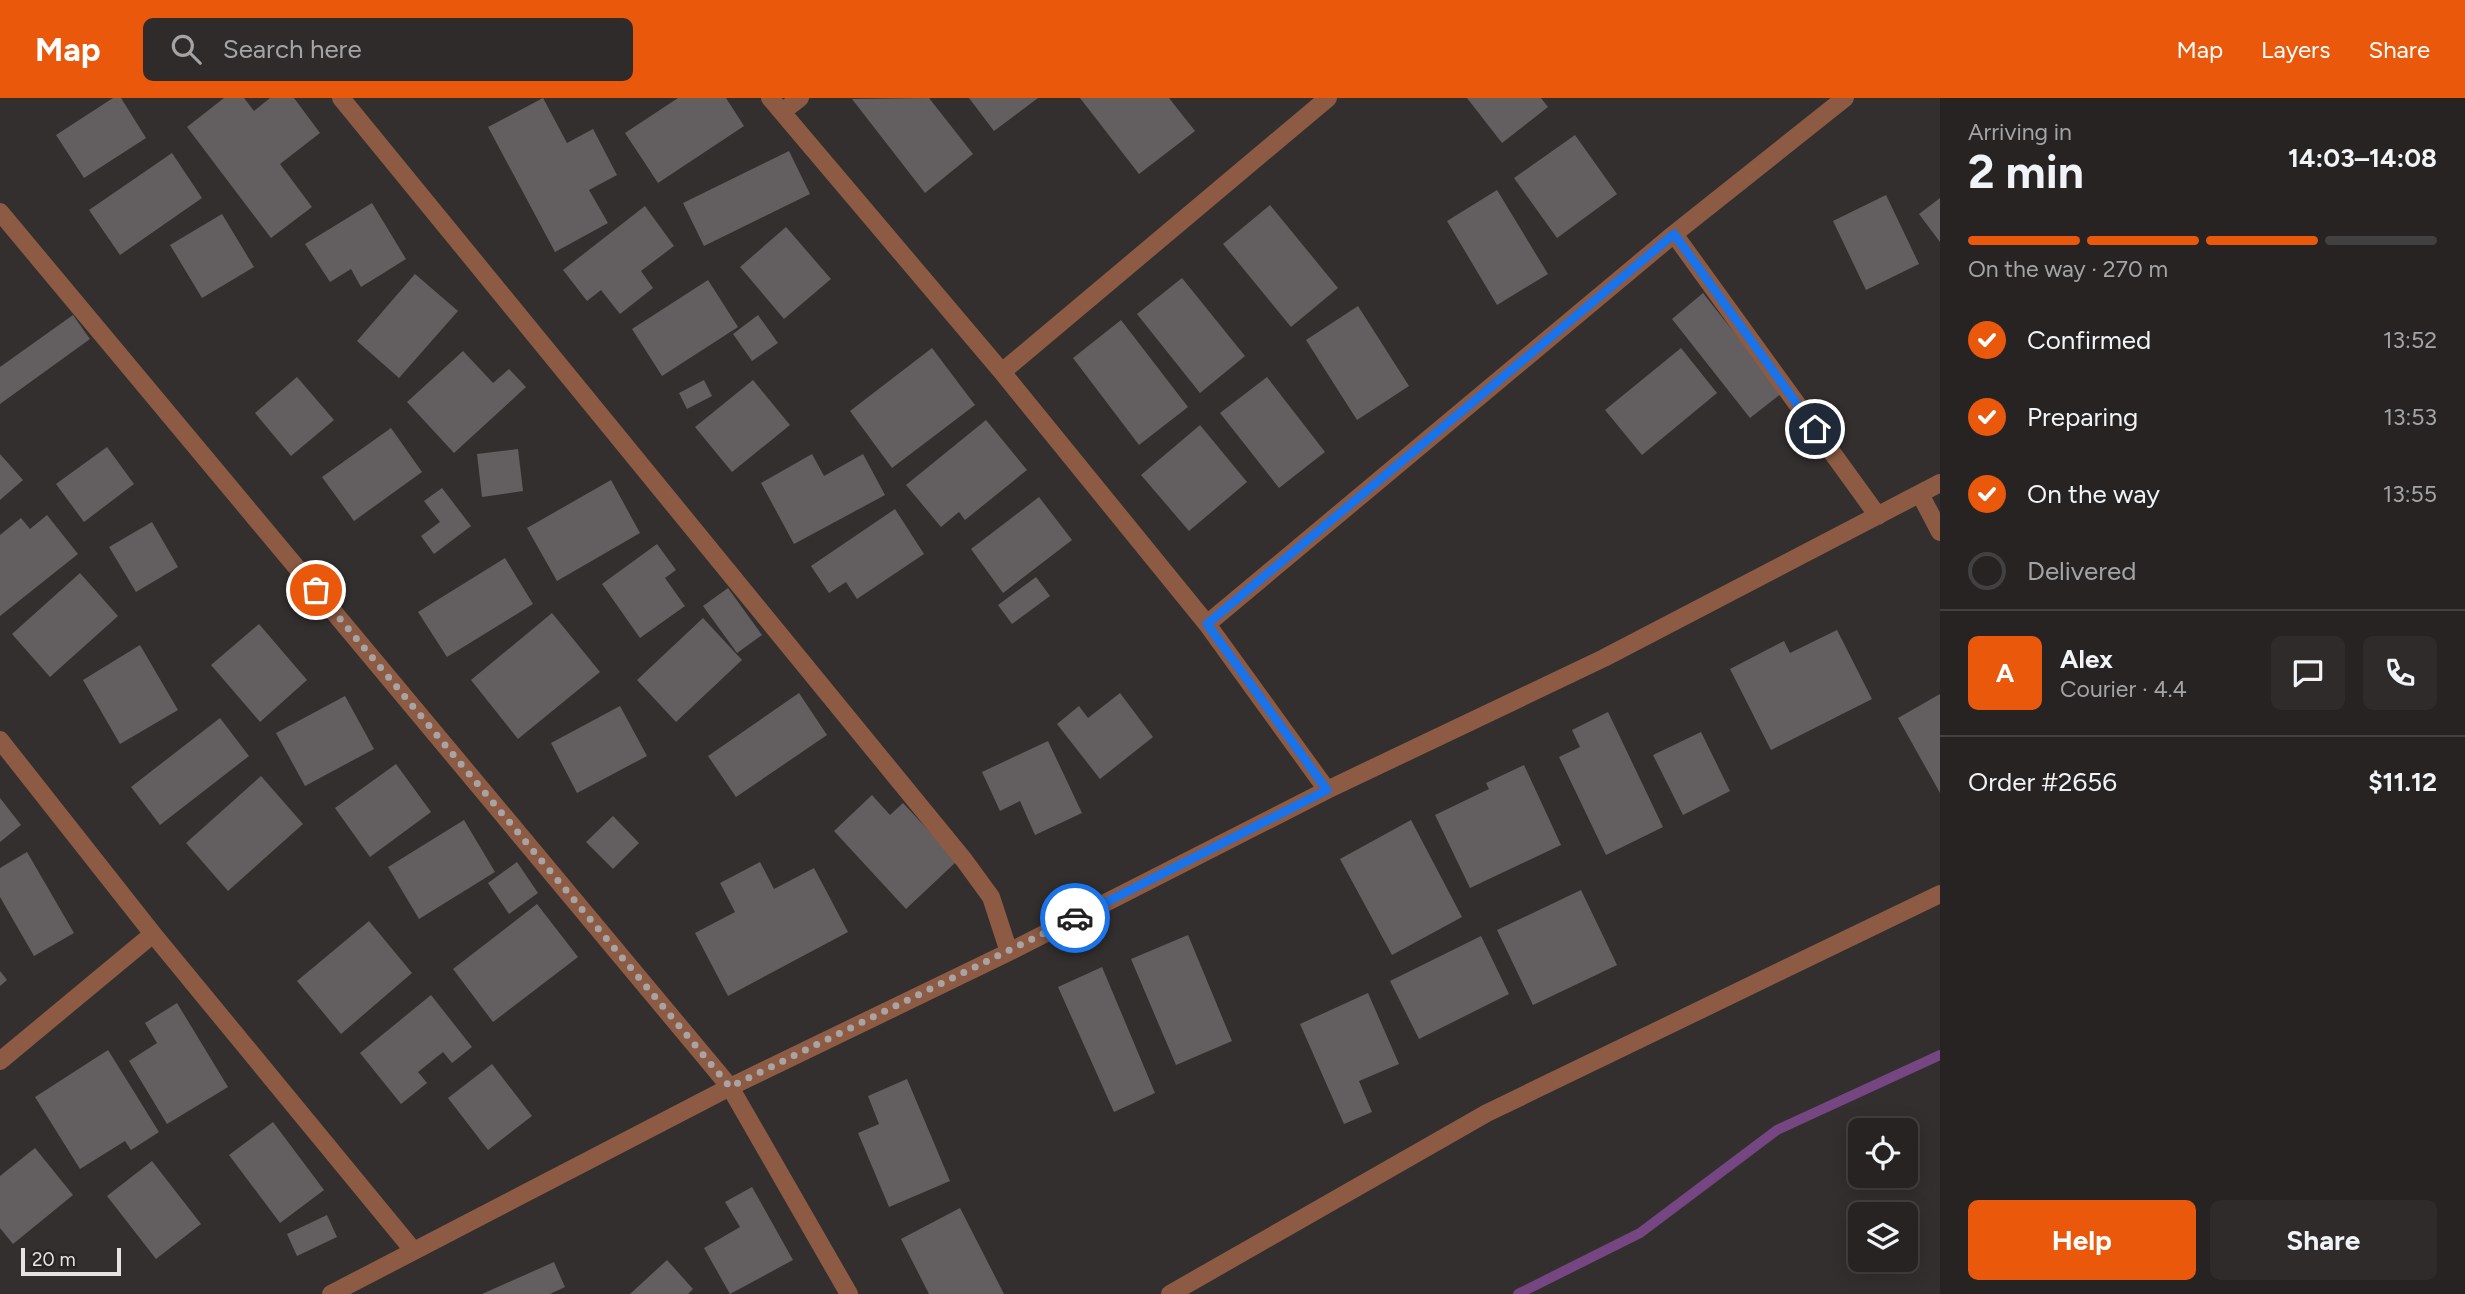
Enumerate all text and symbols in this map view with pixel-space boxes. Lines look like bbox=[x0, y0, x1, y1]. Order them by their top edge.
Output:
search box bbox=[143, 18, 633, 81]
text: Map bbox=[35, 30, 101, 69]
icon: search bbox=[167, 30, 205, 68]
text: Search here bbox=[223, 33, 362, 65]
text: Map bbox=[2176, 35, 2223, 64]
text: Layers bbox=[2261, 35, 2330, 64]
text: Share bbox=[2368, 35, 2430, 64]
text: Arriving in bbox=[1968, 118, 2072, 146]
text: 14:03–14:08 bbox=[2288, 142, 2437, 174]
text: 2 min bbox=[1968, 144, 2084, 200]
text: On the way · 270 m bbox=[1968, 255, 2168, 283]
icon: check bbox=[1968, 321, 2006, 359]
text: Confirmed bbox=[2027, 324, 2151, 356]
text: 13:52 bbox=[2383, 326, 2437, 354]
icon: check bbox=[1968, 398, 2006, 436]
pin bbox=[1785, 399, 1845, 459]
text: Preparing bbox=[2027, 401, 2138, 433]
text: 13:53 bbox=[2383, 403, 2437, 431]
icon: home bbox=[1796, 410, 1834, 448]
icon: check bbox=[1968, 475, 2006, 513]
text: On the way bbox=[2027, 478, 2160, 510]
text: 13:55 bbox=[2383, 480, 2437, 508]
text: Delivered bbox=[2027, 555, 2136, 587]
pin bbox=[286, 560, 346, 620]
icon: bag bbox=[297, 571, 335, 609]
button: chat bbox=[2271, 636, 2345, 710]
button: phone bbox=[2363, 636, 2437, 710]
text: Alex bbox=[2060, 643, 2113, 675]
text: A bbox=[1996, 657, 2014, 689]
text: Courier · 4.4 bbox=[2060, 675, 2187, 703]
text: Order #2656 bbox=[1968, 766, 2117, 798]
text: $11.12 bbox=[2368, 766, 2437, 798]
courier bbox=[1040, 883, 1110, 953]
icon: car bbox=[1056, 899, 1094, 937]
map controls bbox=[1848, 1118, 1918, 1272]
button: locate bbox=[1848, 1118, 1918, 1188]
button: Help bbox=[1968, 1200, 2196, 1280]
button: Share bbox=[2210, 1200, 2437, 1280]
button: layers bbox=[1848, 1202, 1918, 1272]
scale bar bbox=[21, 1245, 121, 1277]
text: 20 m bbox=[32, 1248, 76, 1271]

